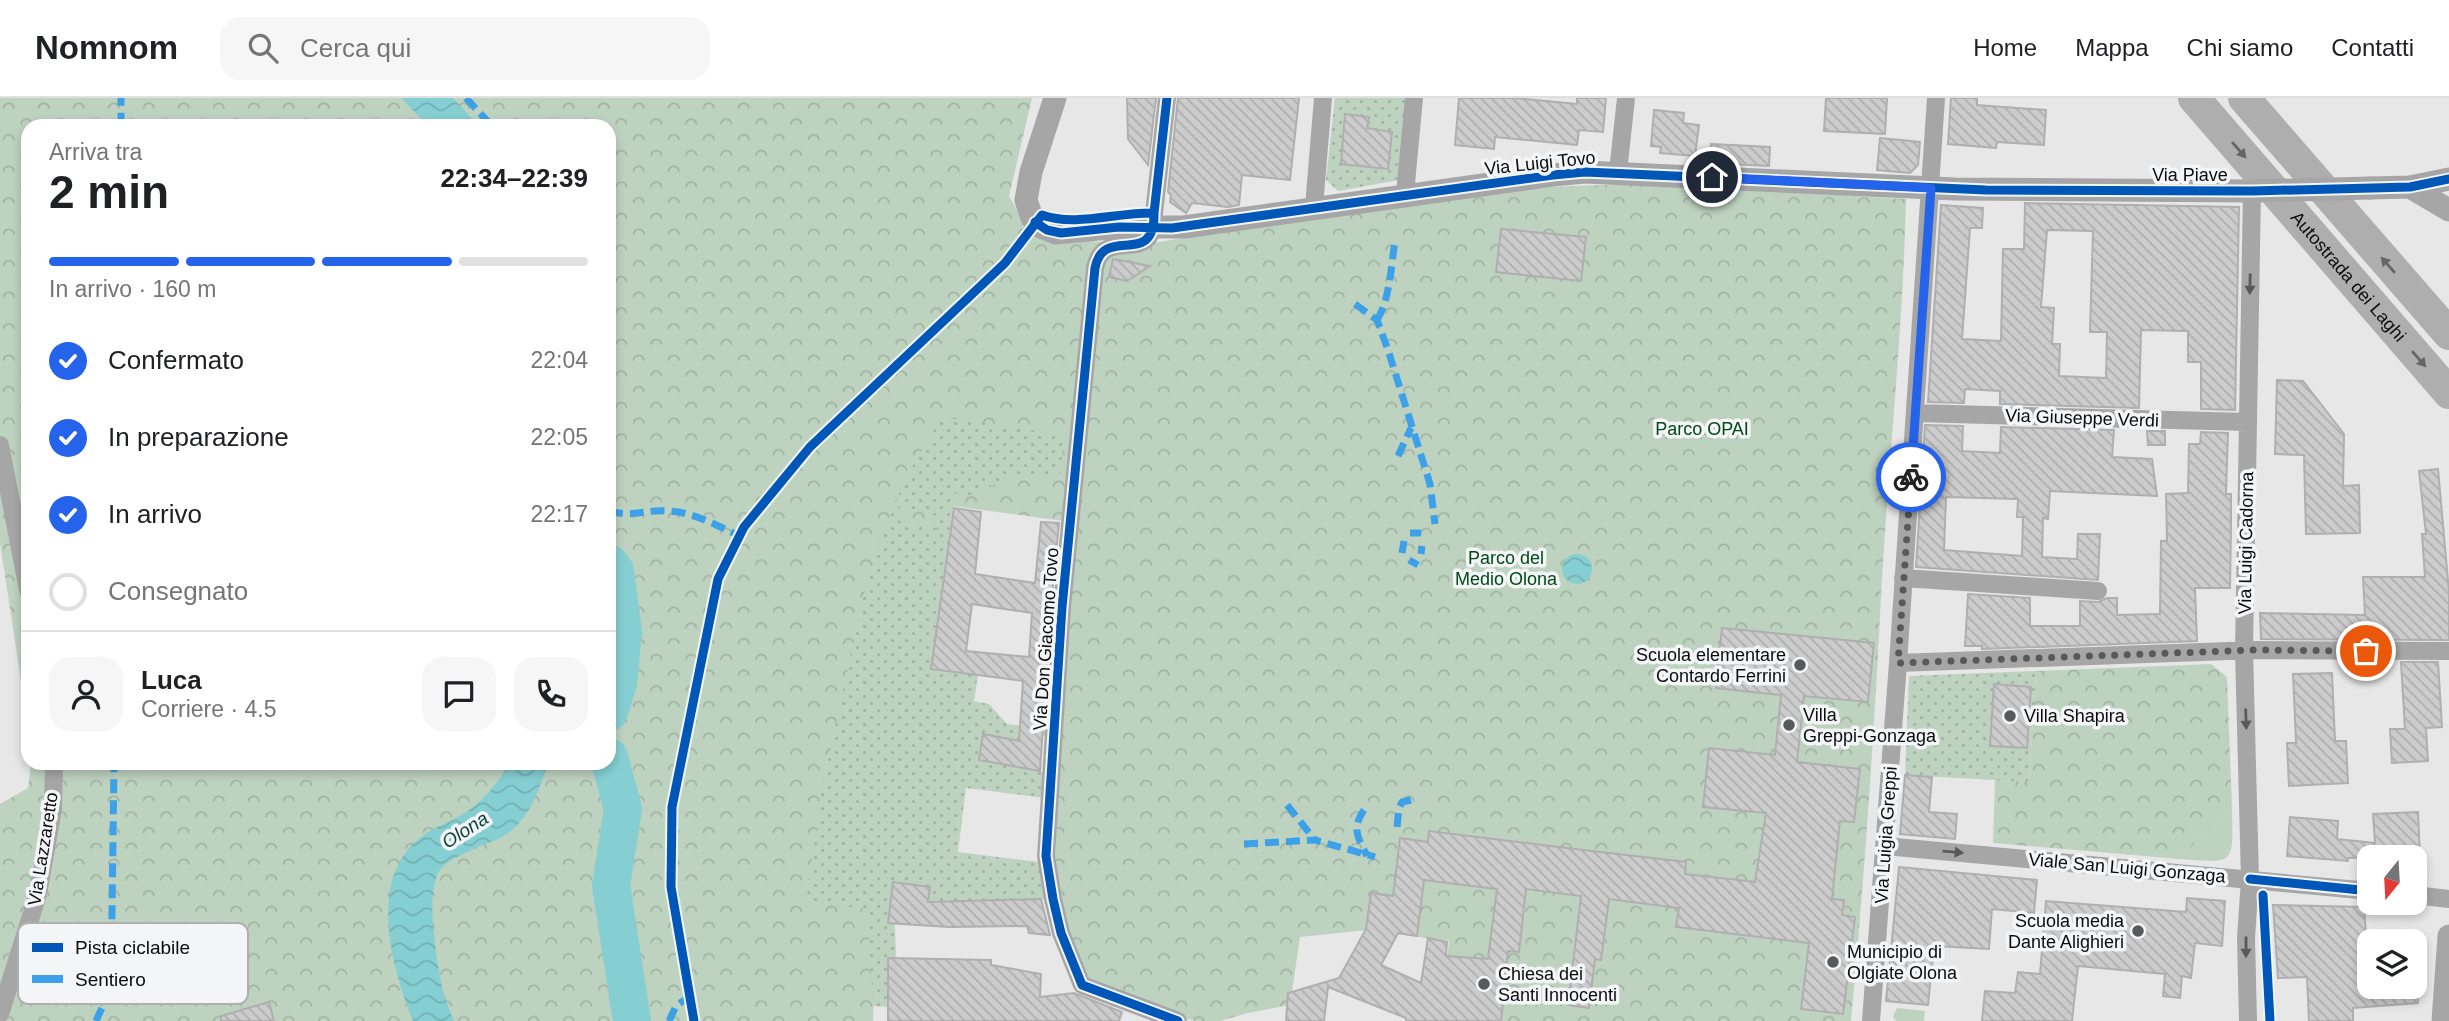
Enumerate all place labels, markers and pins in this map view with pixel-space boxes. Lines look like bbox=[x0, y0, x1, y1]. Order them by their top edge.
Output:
pin bbox=[1682, 147, 1742, 207]
pin bbox=[2336, 621, 2396, 681]
place label: Scuola elementare Contardo Ferrini bbox=[1636, 645, 1786, 686]
marker: Scuola elementare Contardo Ferrini bbox=[1792, 657, 1808, 673]
place label: Villa Greppi-Gonzaga bbox=[1803, 705, 1937, 746]
place label: Villa Shapira bbox=[2024, 706, 2126, 726]
marker: Villa Shapira bbox=[2002, 708, 2018, 724]
marker: Villa Greppi-Gonzaga bbox=[1781, 717, 1797, 733]
place label: Scuola media Dante Alighieri bbox=[2008, 911, 2125, 952]
marker: Scuola media Dante Alighieri bbox=[2130, 923, 2146, 939]
place label: Municipio di Olgiate Olona bbox=[1847, 942, 1958, 983]
marker: Municipio di Olgiate Olona bbox=[1825, 954, 1841, 970]
place label: Chiesa dei Santi Innocenti bbox=[1498, 964, 1617, 1005]
marker: Chiesa dei Santi Innocenti bbox=[1476, 976, 1492, 992]

